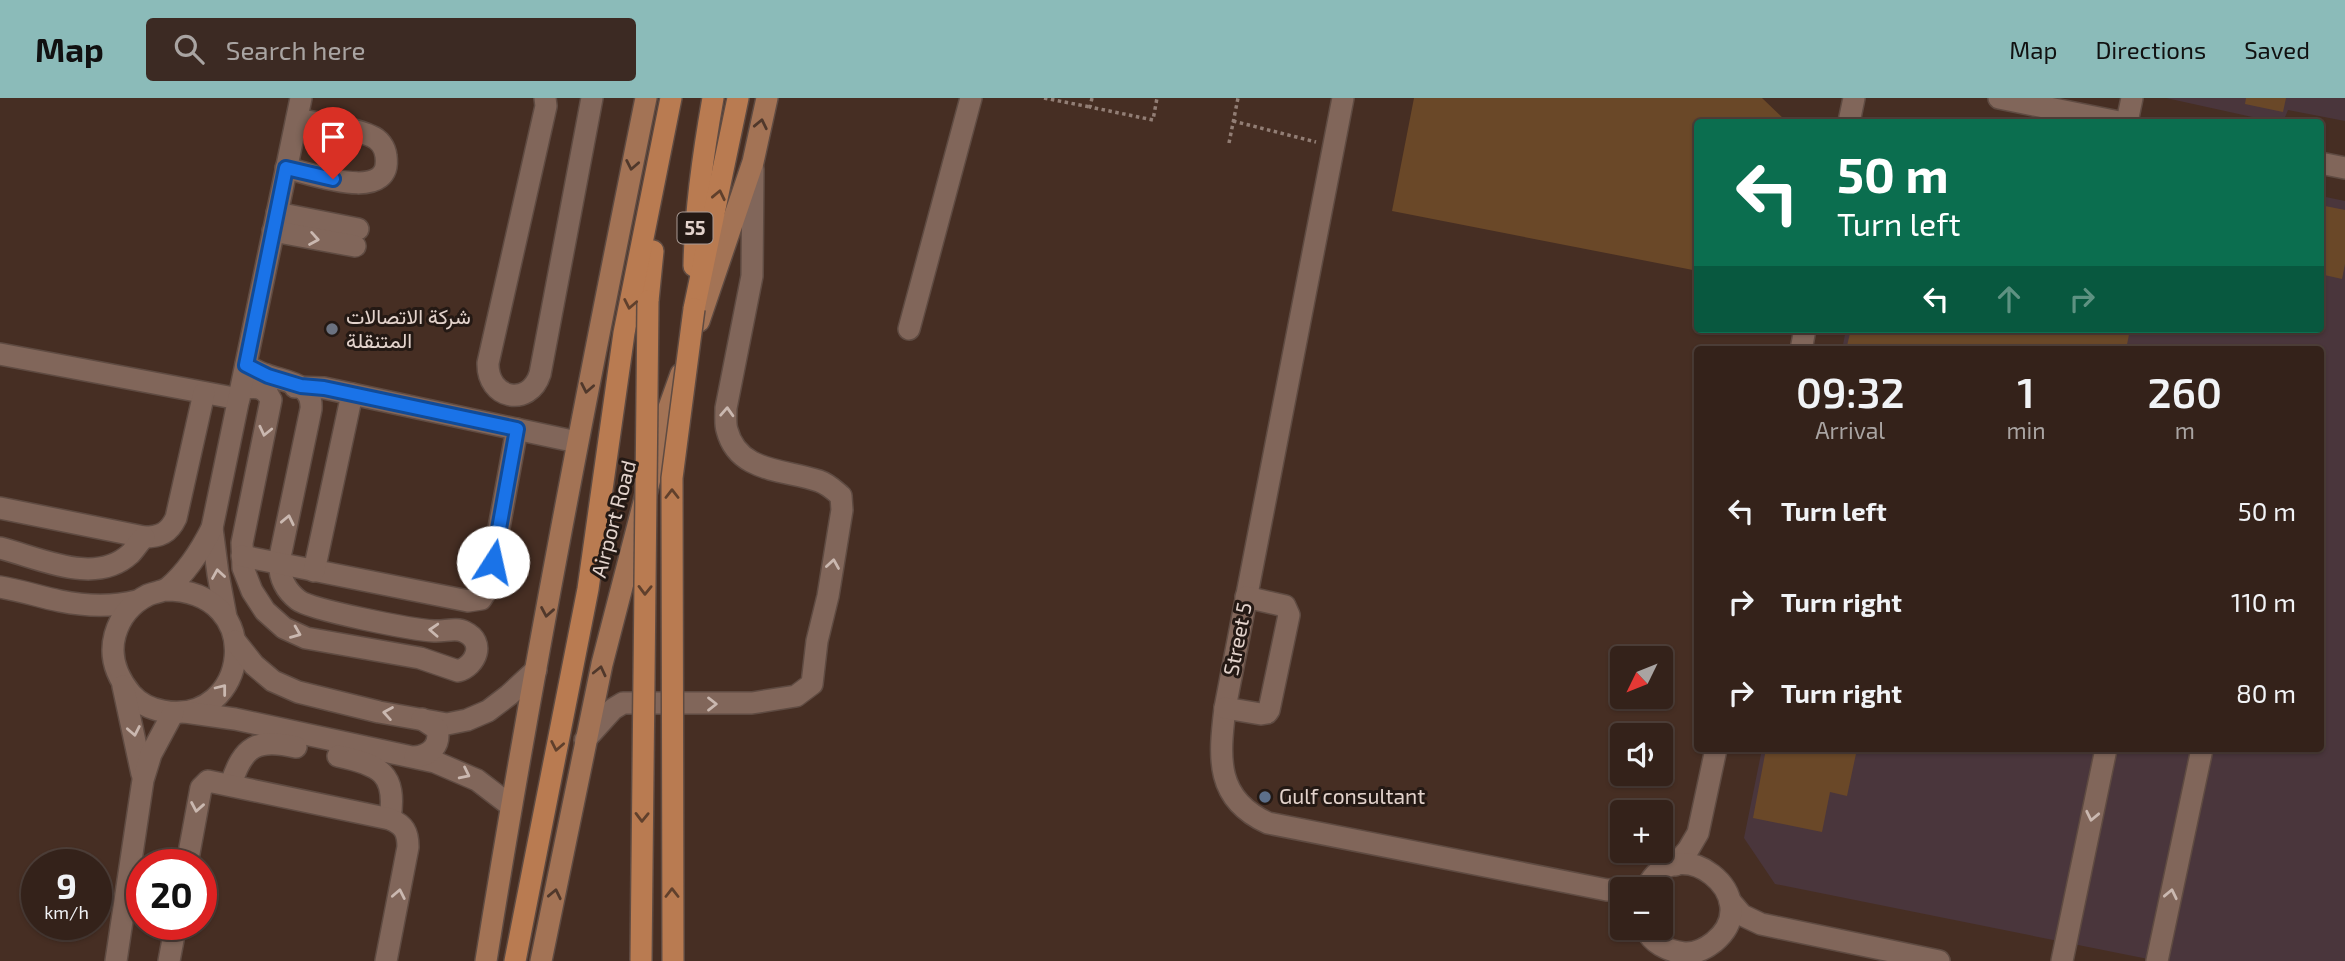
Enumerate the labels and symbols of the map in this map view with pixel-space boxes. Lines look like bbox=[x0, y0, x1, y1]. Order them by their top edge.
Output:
pin bbox=[303, 107, 363, 179]
one-way arrow bbox=[753, 118, 768, 130]
one-way arrow bbox=[626, 159, 641, 171]
one-way arrow bbox=[710, 189, 725, 201]
road number: 55 bbox=[678, 212, 712, 244]
one-way arrow bbox=[308, 231, 320, 246]
one-way arrow bbox=[624, 298, 639, 310]
place label: شركة الاتصالات المتنقلة bbox=[346, 303, 471, 352]
marker: شركة الاتصالات المتنقلة bbox=[324, 321, 340, 337]
one-way arrow bbox=[581, 382, 596, 394]
one-way arrow bbox=[719, 406, 734, 417]
one-way arrow bbox=[259, 425, 274, 437]
street label: Airport Road bbox=[585, 457, 640, 580]
one-way arrow bbox=[664, 488, 680, 499]
one-way arrow bbox=[279, 514, 294, 526]
position arrow bbox=[456, 525, 530, 599]
one-way arrow bbox=[825, 558, 840, 570]
one-way arrow bbox=[211, 568, 226, 580]
one-way arrow bbox=[637, 585, 653, 596]
street label: Street 5 bbox=[1217, 600, 1256, 678]
one-way arrow bbox=[540, 606, 555, 618]
one-way arrow bbox=[429, 623, 440, 638]
one-way arrow bbox=[290, 625, 302, 639]
north arrow bbox=[1610, 646, 1673, 709]
one-way arrow bbox=[592, 665, 607, 677]
one-way arrow bbox=[213, 684, 226, 696]
one-way arrow bbox=[707, 696, 717, 712]
one-way arrow bbox=[382, 706, 394, 721]
one-way arrow bbox=[126, 725, 141, 737]
one-way arrow bbox=[551, 740, 566, 752]
one-way arrow bbox=[458, 766, 470, 780]
place label: Gulf consultant bbox=[1279, 783, 1425, 808]
marker: Gulf consultant bbox=[1257, 789, 1273, 805]
one-way arrow bbox=[190, 801, 205, 813]
one-way arrow bbox=[2086, 810, 2101, 822]
one-way arrow bbox=[635, 812, 650, 823]
speed limit sign: 20 bbox=[126, 849, 217, 940]
one-way arrow bbox=[664, 887, 680, 898]
one-way arrow bbox=[391, 888, 406, 900]
one-way arrow bbox=[546, 888, 561, 900]
one-way arrow bbox=[2163, 888, 2178, 900]

